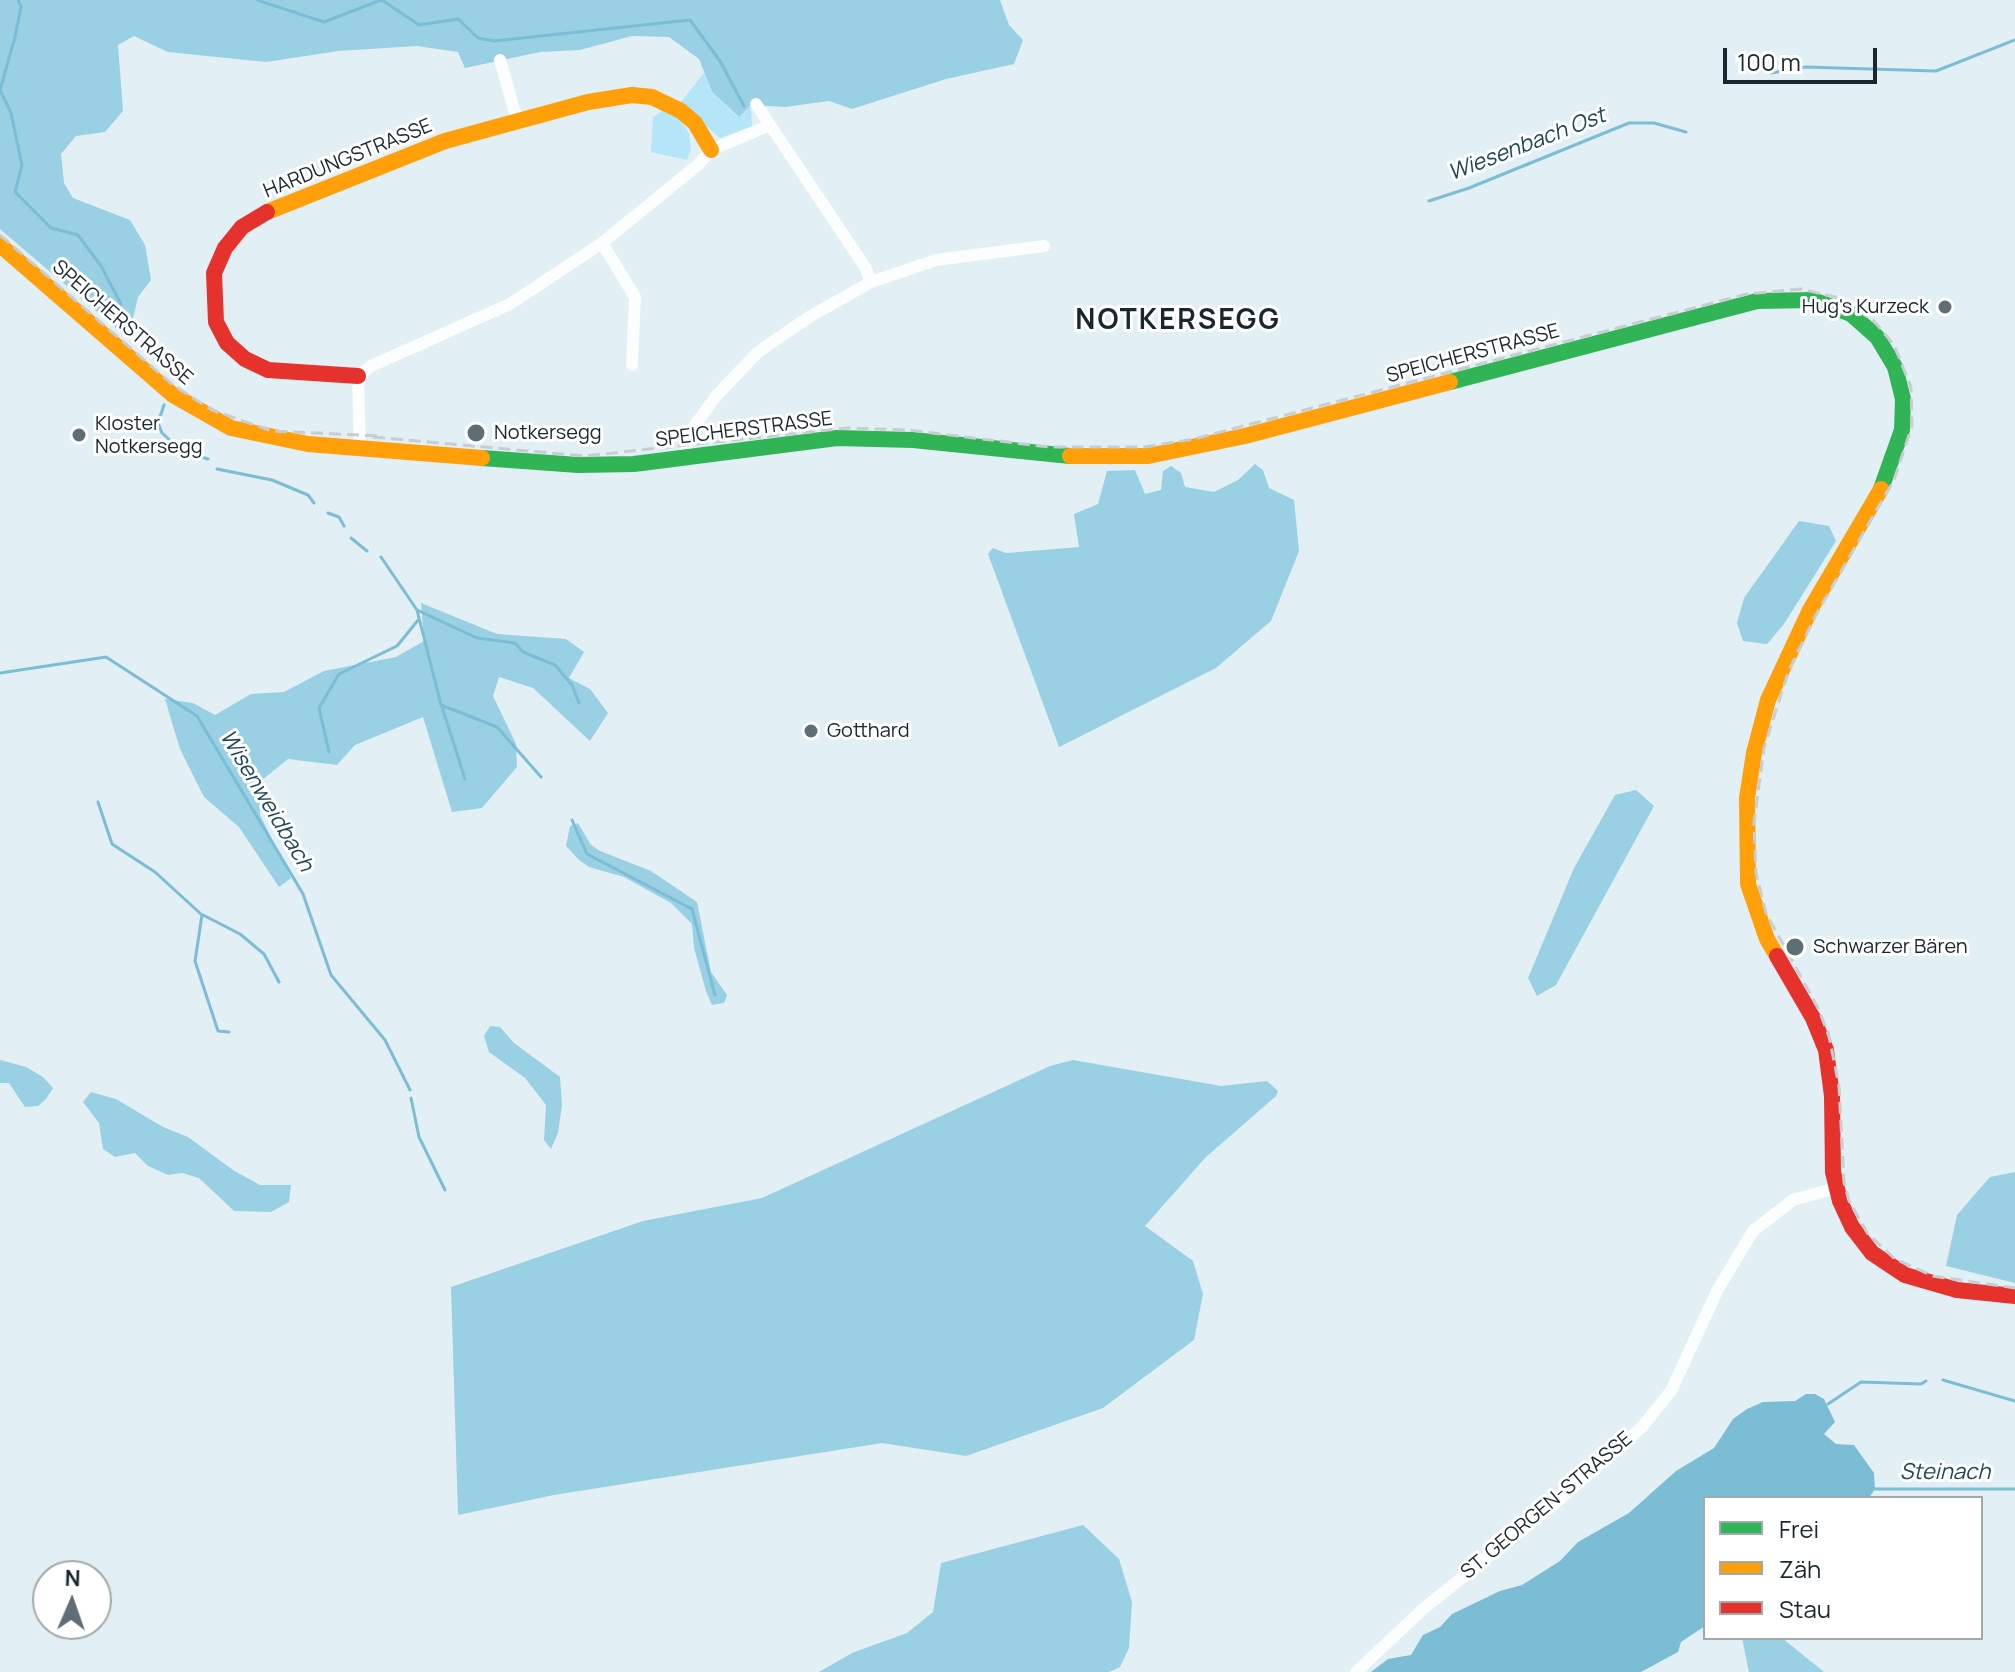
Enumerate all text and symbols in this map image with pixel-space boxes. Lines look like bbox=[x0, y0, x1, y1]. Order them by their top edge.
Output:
scale bar bbox=[1727, 32, 1881, 82]
text: 100 m bbox=[1737, 45, 1801, 78]
water label: Wiesenbach Ost bbox=[1445, 103, 1609, 187]
street label: HARDUNGSTRASSE bbox=[260, 114, 436, 204]
street label: SPEICHERSTRASSE bbox=[47, 256, 197, 390]
place label: Hug's Kurzeck bbox=[1802, 295, 1929, 319]
marker: Hug's Kurzeck bbox=[1936, 298, 1954, 316]
district label: NOTKERSEGG bbox=[1075, 304, 1281, 338]
street label: SPEICHERSTRASSE bbox=[1384, 319, 1562, 389]
street label: SPEICHERSTRASSE bbox=[654, 407, 834, 453]
place label: Kloster Notkersegg bbox=[95, 412, 203, 459]
place label: Notkersegg bbox=[494, 421, 602, 445]
marker: Notkersegg bbox=[465, 422, 487, 444]
marker: Kloster Notkersegg bbox=[70, 426, 88, 444]
place label: Gotthard bbox=[827, 719, 910, 743]
marker: Gotthard bbox=[802, 722, 820, 740]
water label: Wisenweidbach bbox=[213, 725, 319, 877]
place label: Schwarzer Bären bbox=[1813, 935, 1968, 959]
marker: Schwarzer Bären bbox=[1784, 936, 1806, 958]
street label: ST. GEORGEN-STRASSE bbox=[1456, 1427, 1638, 1585]
water label: Steinach bbox=[1900, 1460, 1990, 1486]
legend bbox=[1703, 1496, 1983, 1640]
text: Frei bbox=[1779, 1512, 1819, 1545]
text: Zäh bbox=[1779, 1552, 1821, 1585]
north arrow bbox=[32, 1560, 112, 1640]
text: N bbox=[64, 1563, 81, 1593]
text: Stau bbox=[1779, 1592, 1831, 1625]

